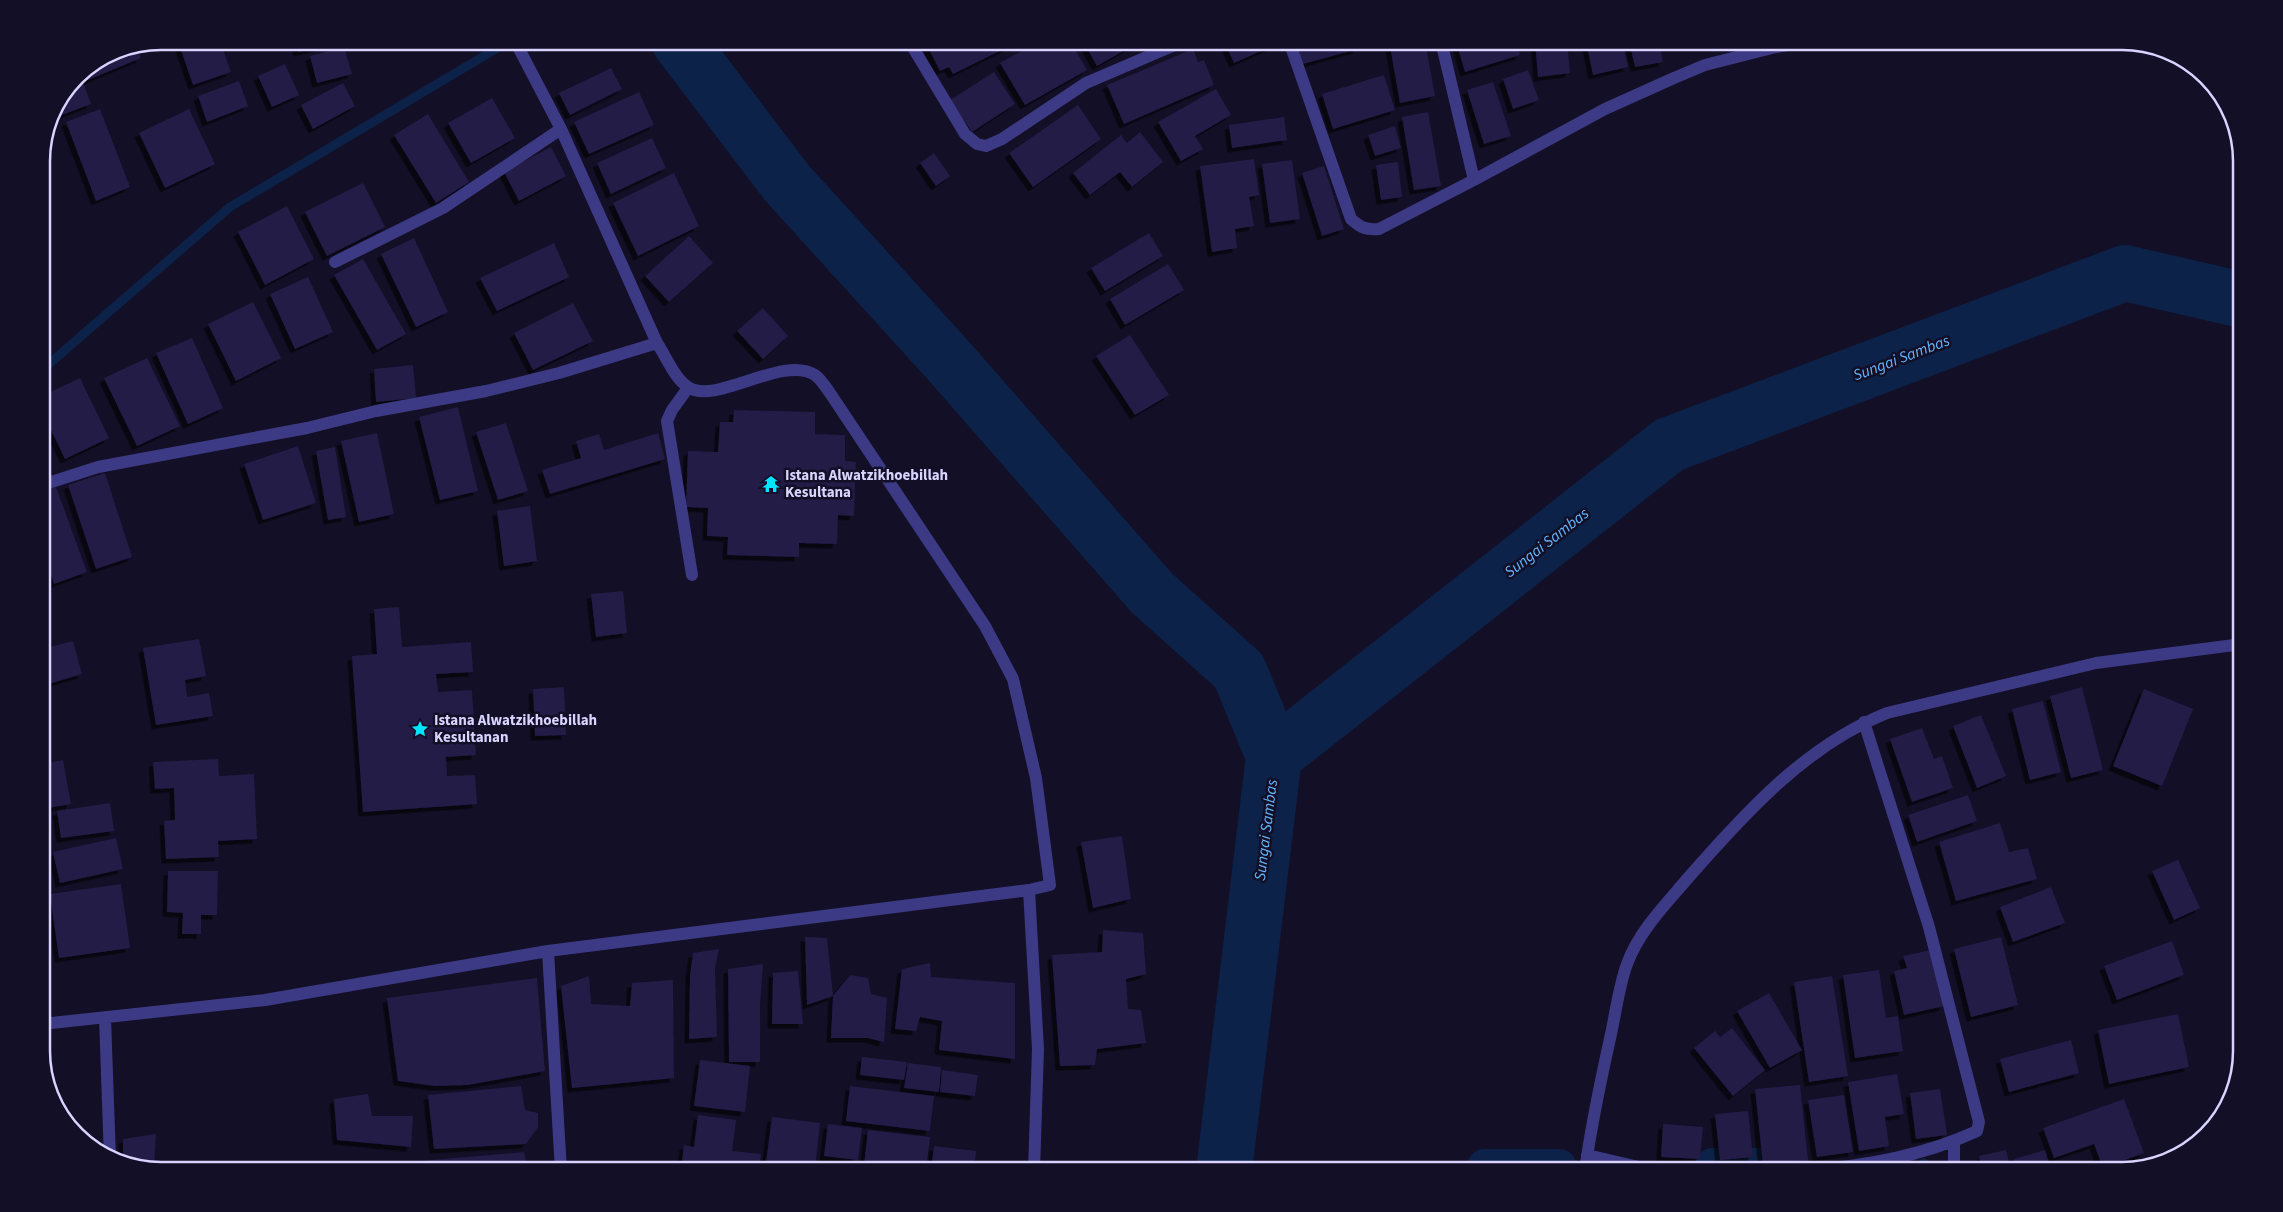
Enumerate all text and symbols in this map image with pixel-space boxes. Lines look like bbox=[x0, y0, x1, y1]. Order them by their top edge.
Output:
water label: Sungai Sambas bbox=[1850, 329, 1953, 386]
place label: Istana Alwatzikhoebillah Kesultana bbox=[785, 465, 948, 503]
temple icon: Istana Alwatzikhoebillah Kesultana bbox=[761, 474, 781, 494]
water label: Sungai Sambas bbox=[1500, 502, 1594, 583]
place label: Istana Alwatzikhoebillah Kesultanan bbox=[434, 710, 597, 748]
place icon: Istana Alwatzikhoebillah Kesultanan bbox=[410, 719, 430, 739]
water label: Sungai Sambas bbox=[1249, 778, 1283, 882]

